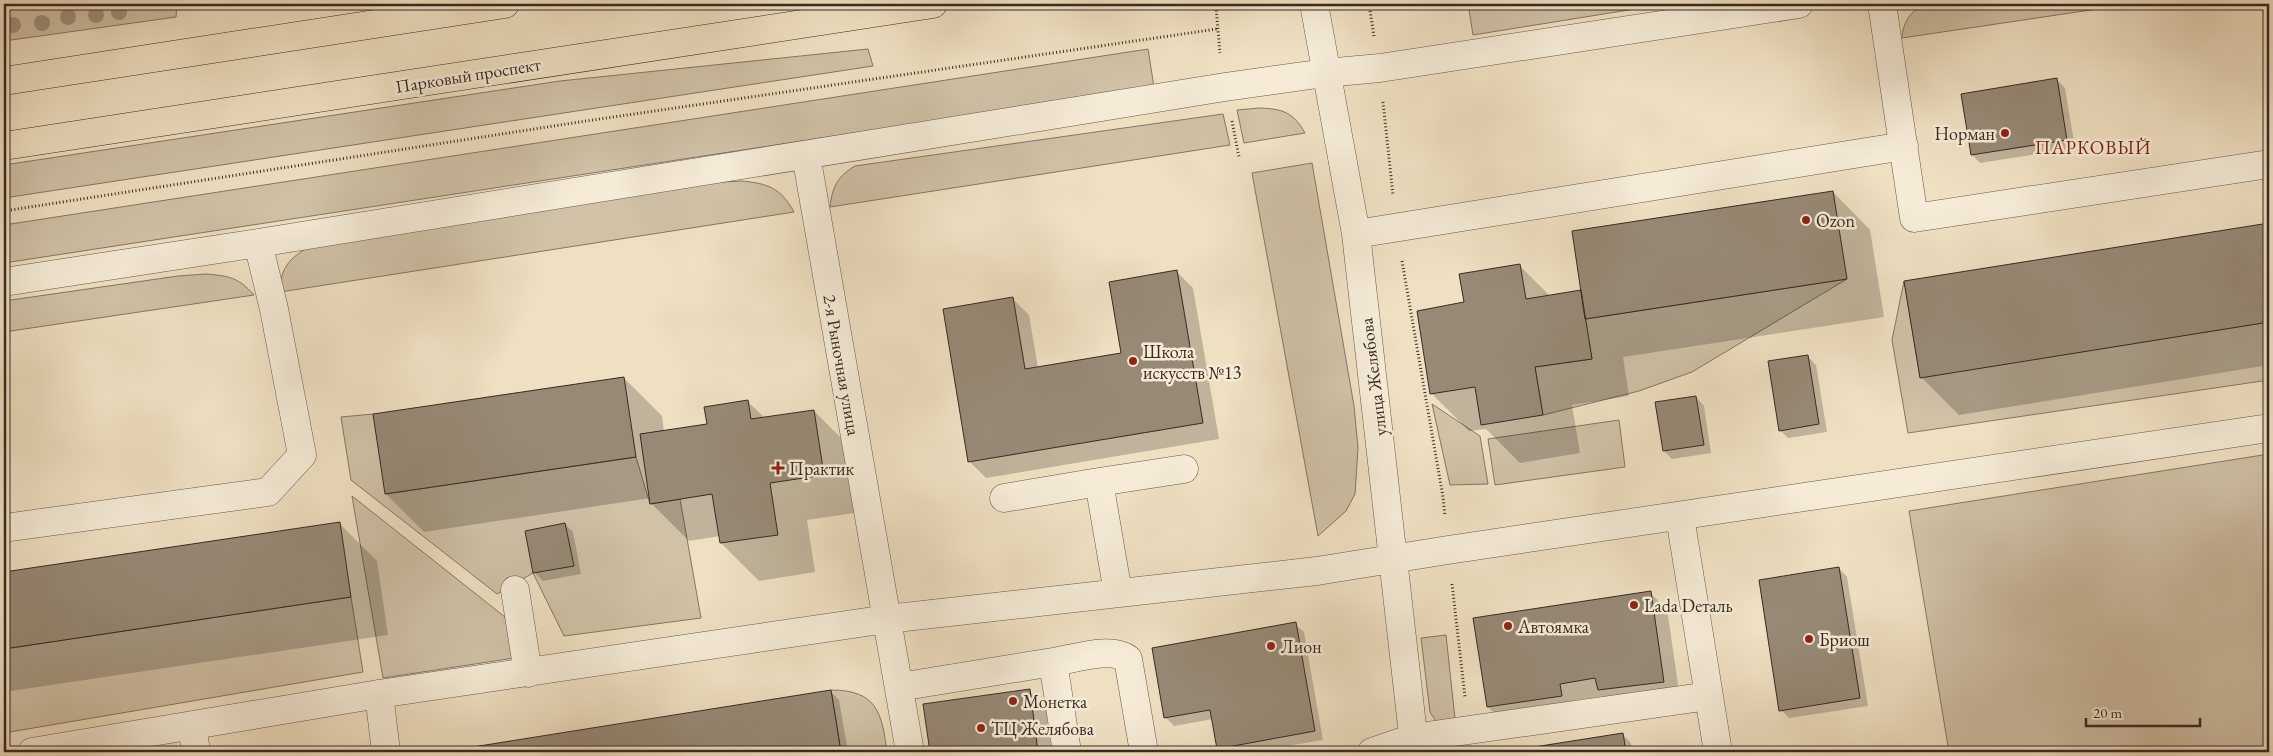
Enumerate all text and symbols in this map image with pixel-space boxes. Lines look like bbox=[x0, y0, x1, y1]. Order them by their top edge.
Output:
street label: Парковый проспект bbox=[394, 52, 543, 98]
place label: Норман bbox=[1935, 122, 1995, 145]
marker: Норман bbox=[1999, 127, 2011, 139]
district label: ПАРКОВЫЙ bbox=[2035, 135, 2151, 160]
place label: Ozon bbox=[1816, 209, 1855, 232]
marker: Ozon bbox=[1800, 214, 1812, 226]
street label: 2-я Рыночная улица bbox=[818, 293, 866, 438]
street label: улица Желябова bbox=[1354, 316, 1392, 437]
place label: Школа искусств №13 bbox=[1143, 340, 1241, 384]
marker: Школа искусств №13 bbox=[1127, 355, 1139, 367]
place label: Практик bbox=[789, 457, 855, 480]
marker: Практик bbox=[771, 461, 785, 475]
place label: Lada Dеталь bbox=[1644, 594, 1733, 617]
marker: Lada Dеталь bbox=[1628, 599, 1640, 611]
place label: Автоямка bbox=[1517, 615, 1590, 638]
marker: Автоямка bbox=[1502, 620, 1514, 632]
place label: Бриош bbox=[1819, 628, 1870, 651]
marker: Бриош bbox=[1803, 633, 1815, 645]
place label: Лион bbox=[1281, 635, 1322, 658]
marker: Лион bbox=[1265, 640, 1277, 652]
place label: Монетка bbox=[1023, 690, 1088, 713]
marker: Монетка bbox=[1007, 695, 1019, 707]
scale bar bbox=[2086, 696, 2199, 728]
text: 20 m bbox=[2093, 703, 2122, 722]
place label: ТЦ Желябова bbox=[991, 717, 1095, 740]
marker: ТЦ Желябова bbox=[975, 722, 987, 734]

